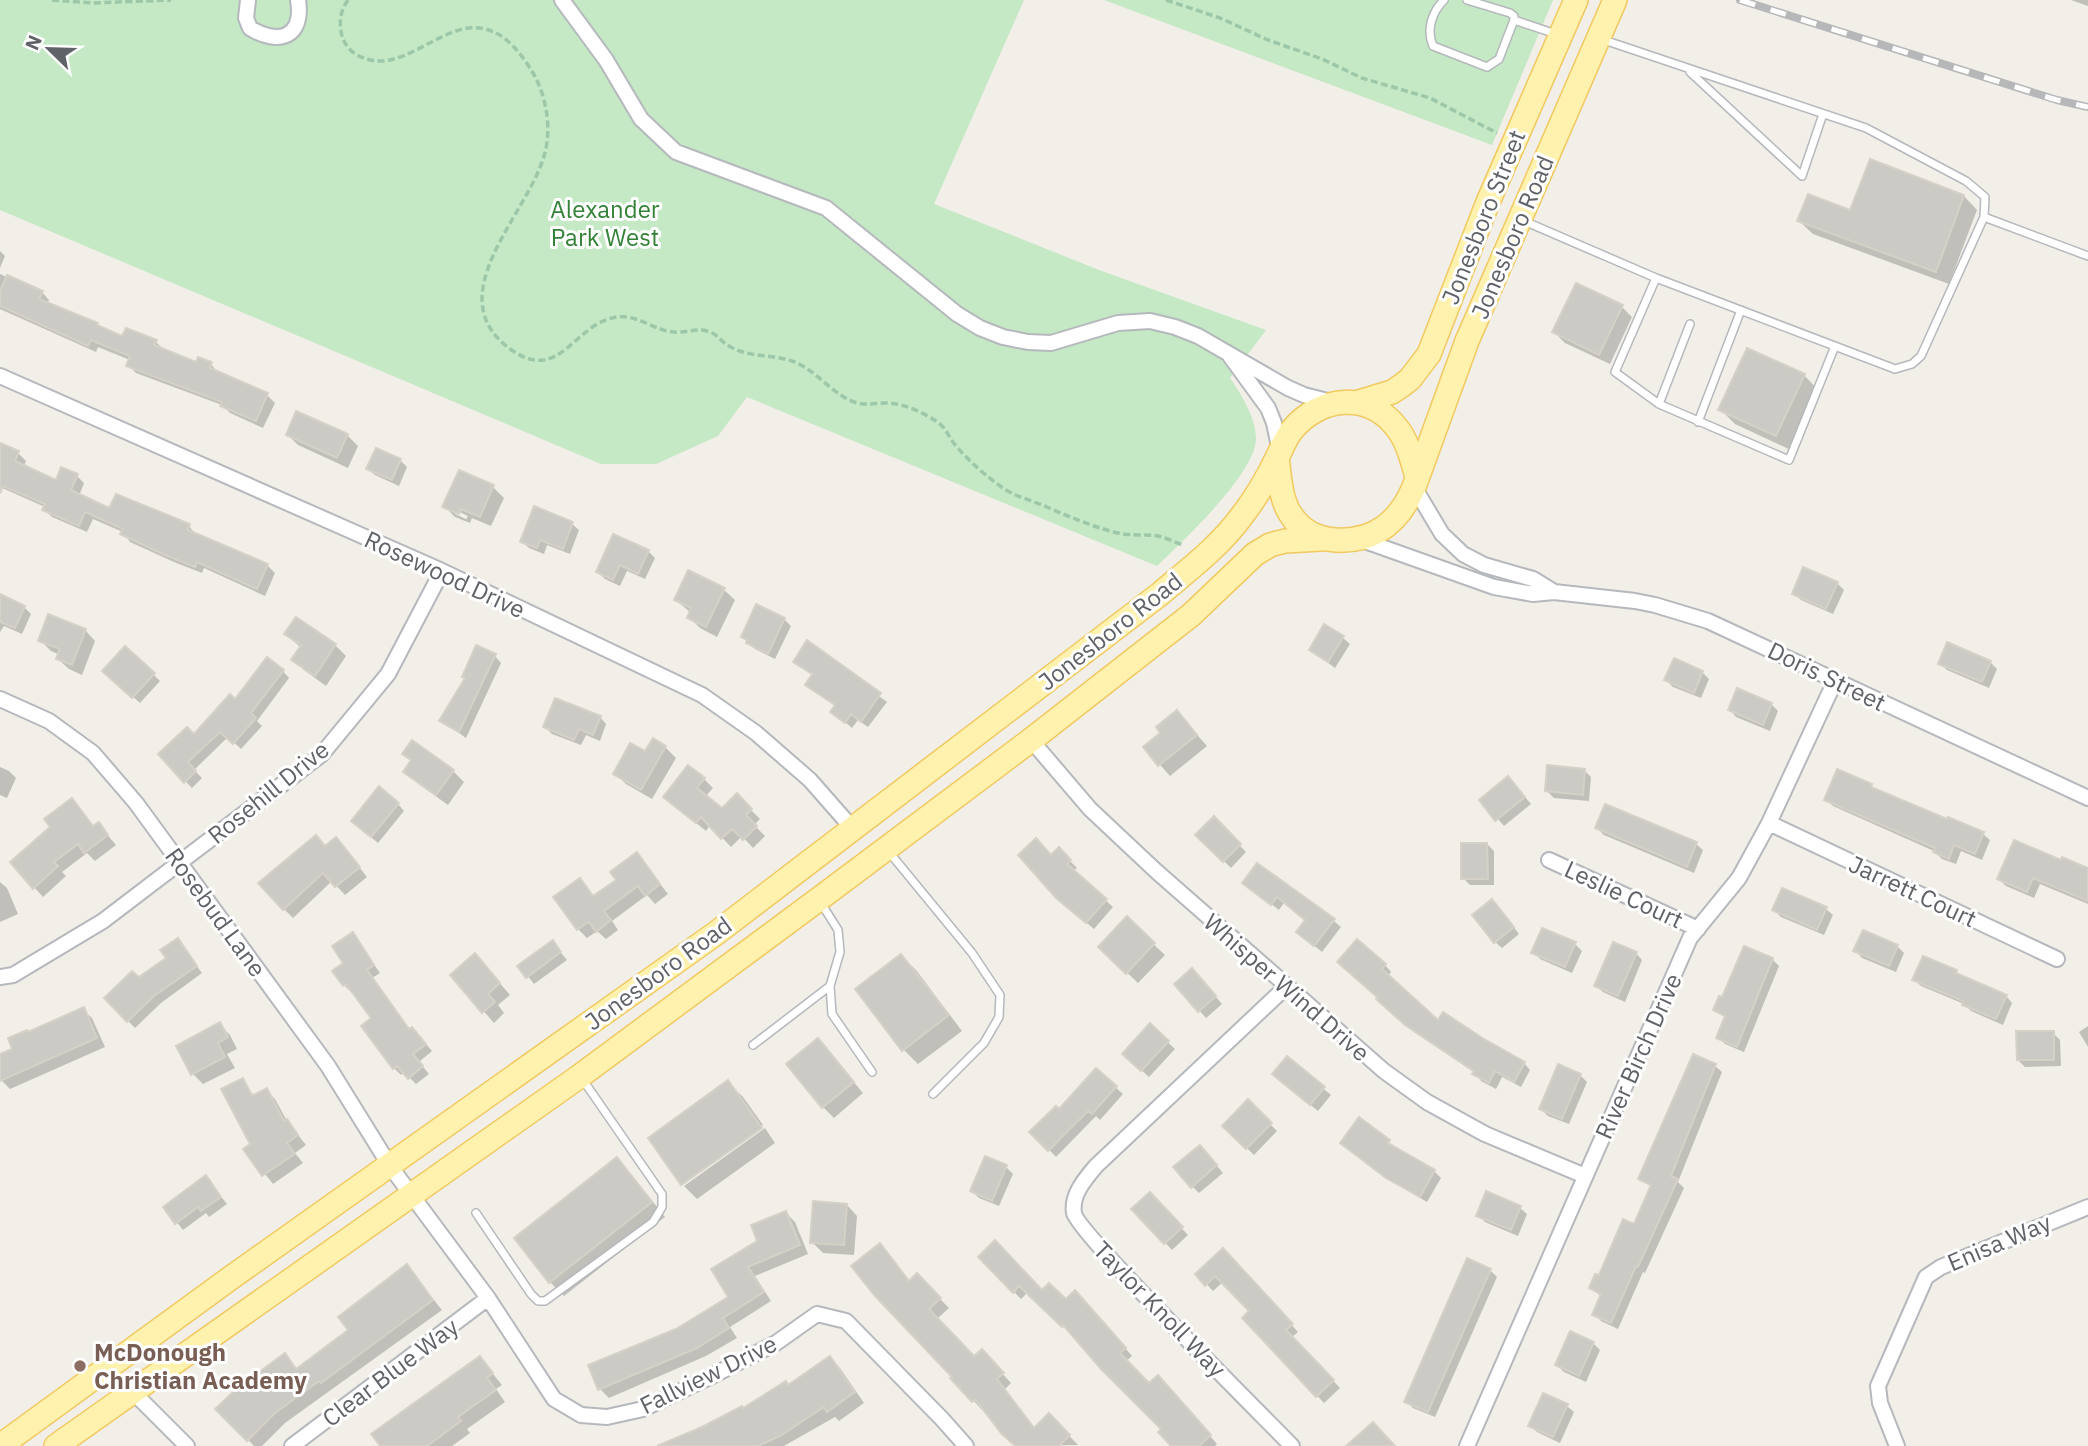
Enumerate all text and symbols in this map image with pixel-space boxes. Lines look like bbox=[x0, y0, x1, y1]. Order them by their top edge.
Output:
north arrow bbox=[14, 14, 84, 84]
text: N bbox=[20, 31, 47, 53]
street label: Jonesboro Street bbox=[1433, 125, 1533, 309]
street label: Jonesboro Road bbox=[1463, 150, 1561, 324]
park label: Alexander Park West bbox=[550, 193, 660, 253]
street label: Rosewood Drive bbox=[360, 523, 530, 625]
street label: Jonesboro Road bbox=[1031, 565, 1189, 697]
street label: Doris Street bbox=[1763, 634, 1891, 718]
street label: Rosehill Drive bbox=[201, 733, 335, 851]
street label: Rosebud Lane bbox=[158, 841, 274, 983]
street label: Jarrett Court bbox=[1844, 847, 1982, 935]
street label: Leslie Court bbox=[1560, 853, 1688, 935]
street label: Whisper Wind Drive bbox=[1197, 906, 1377, 1068]
street label: Jonesboro Road bbox=[578, 909, 738, 1037]
street label: River Birch Drive bbox=[1587, 968, 1689, 1144]
street label: Enisa Way bbox=[1942, 1206, 2056, 1278]
street label: Taylor Knoll Way bbox=[1087, 1234, 1233, 1384]
street label: Clear Blue Way bbox=[316, 1310, 464, 1434]
street label: Fallview Drive bbox=[634, 1327, 782, 1421]
place label: McDonough Christian Academy bbox=[94, 1336, 307, 1396]
marker: McDonough Christian Academy bbox=[72, 1358, 88, 1374]

